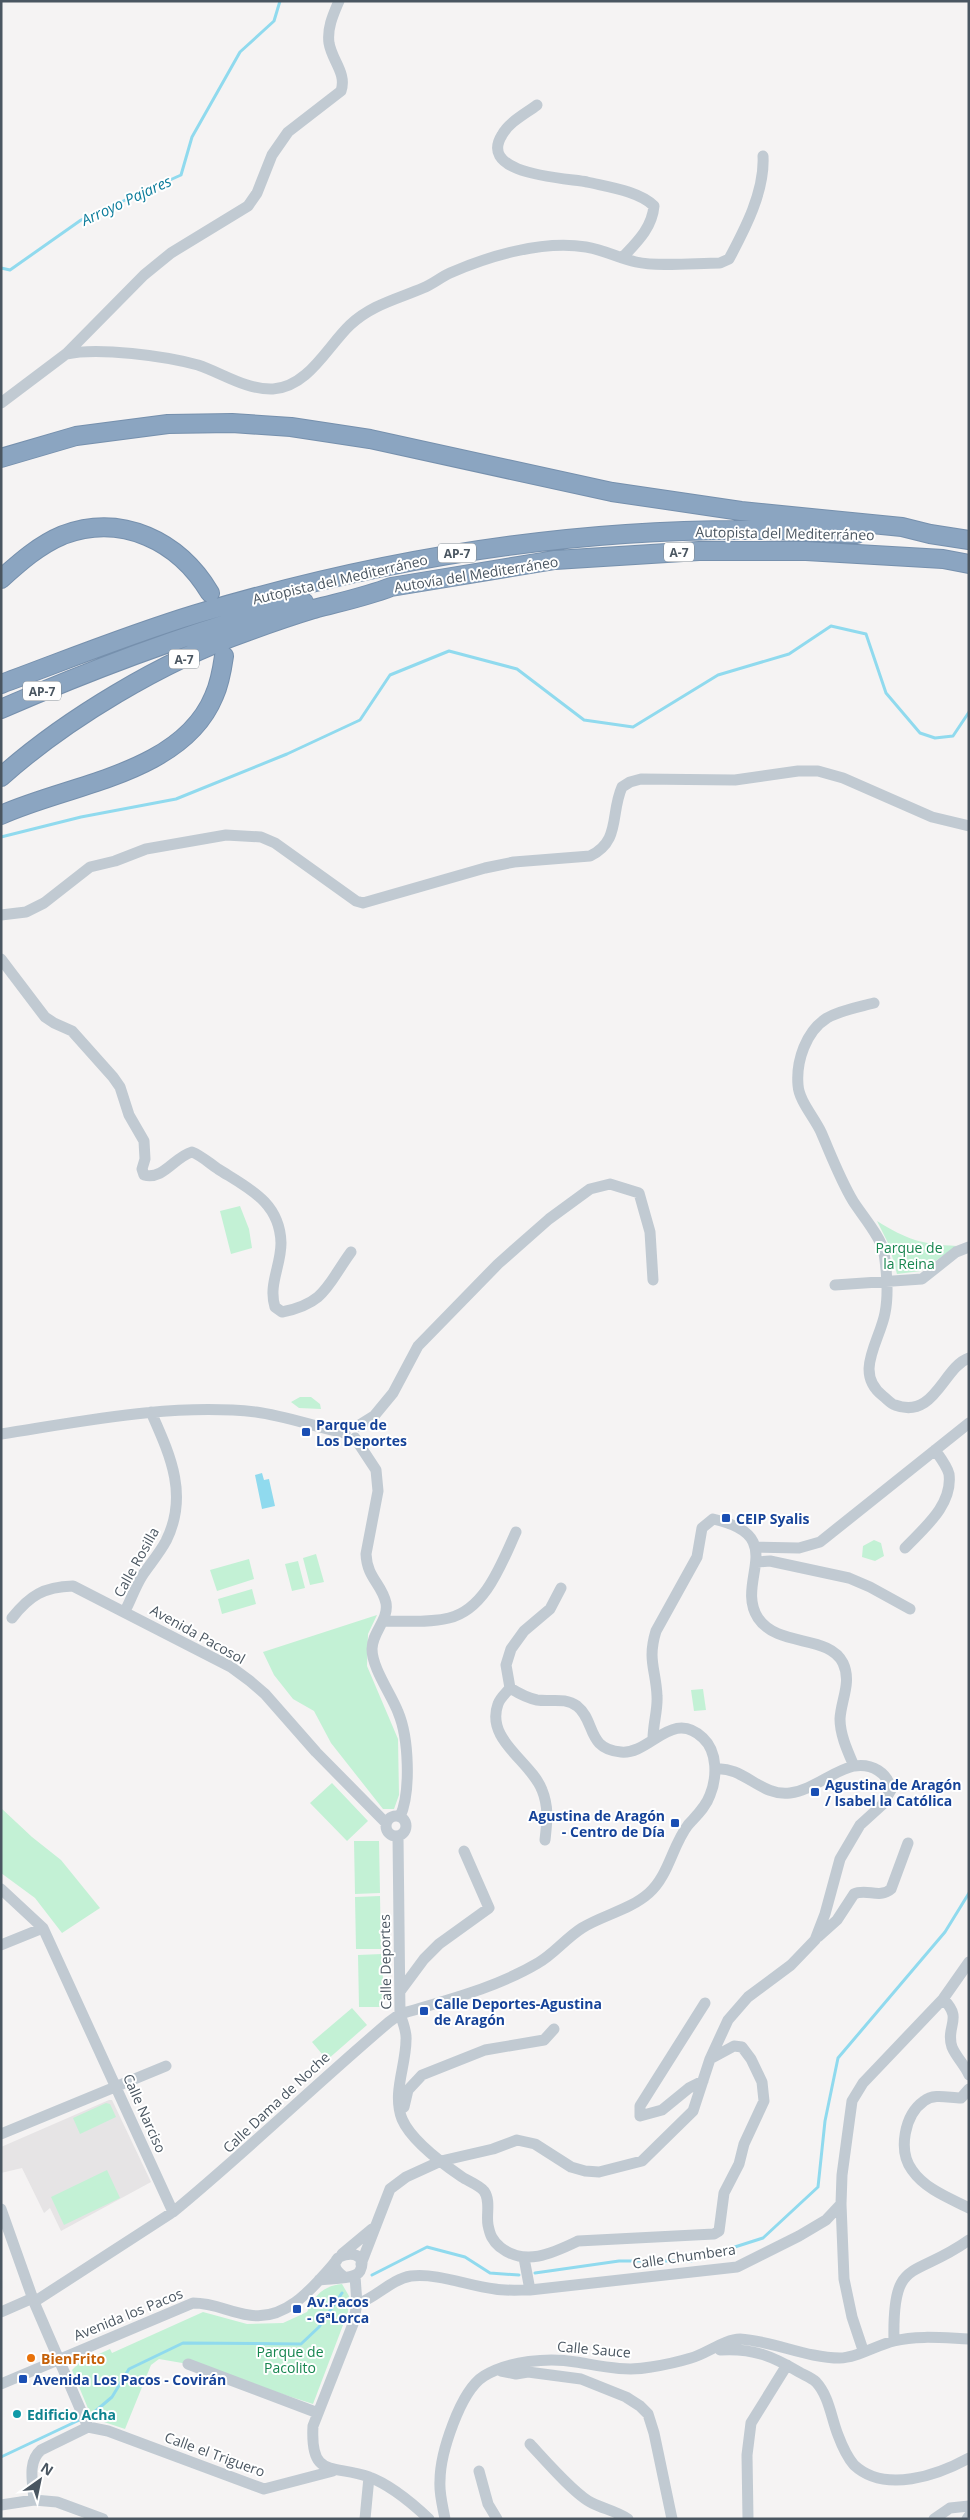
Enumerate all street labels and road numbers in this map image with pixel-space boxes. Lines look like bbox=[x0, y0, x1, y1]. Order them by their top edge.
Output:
street label: Autopista del Mediterráneo bbox=[695, 522, 875, 544]
road number: A-7 bbox=[664, 542, 694, 562]
road number: AP-7 bbox=[438, 544, 476, 562]
street label: Autopista del Mediterráneo bbox=[251, 550, 429, 608]
street label: Autovía del Mediterráneo bbox=[393, 552, 559, 596]
road number: A-7 bbox=[169, 650, 199, 669]
road number: AP-7 bbox=[23, 681, 61, 700]
street label: Calle Rosilla bbox=[109, 1524, 163, 1600]
street label: Avenida Pacosol bbox=[147, 1600, 249, 1668]
street label: Calle Deportes bbox=[375, 1914, 395, 2010]
street label: Calle Dama de Noche bbox=[218, 2047, 334, 2157]
street label: Calle Narciso bbox=[119, 2071, 171, 2155]
street label: Calle Chumbera bbox=[631, 2239, 737, 2273]
street label: Avenida los Pacos bbox=[71, 2283, 186, 2345]
street label: Calle Sauce bbox=[556, 2336, 632, 2362]
street label: Calle el Triguero bbox=[162, 2427, 268, 2481]

